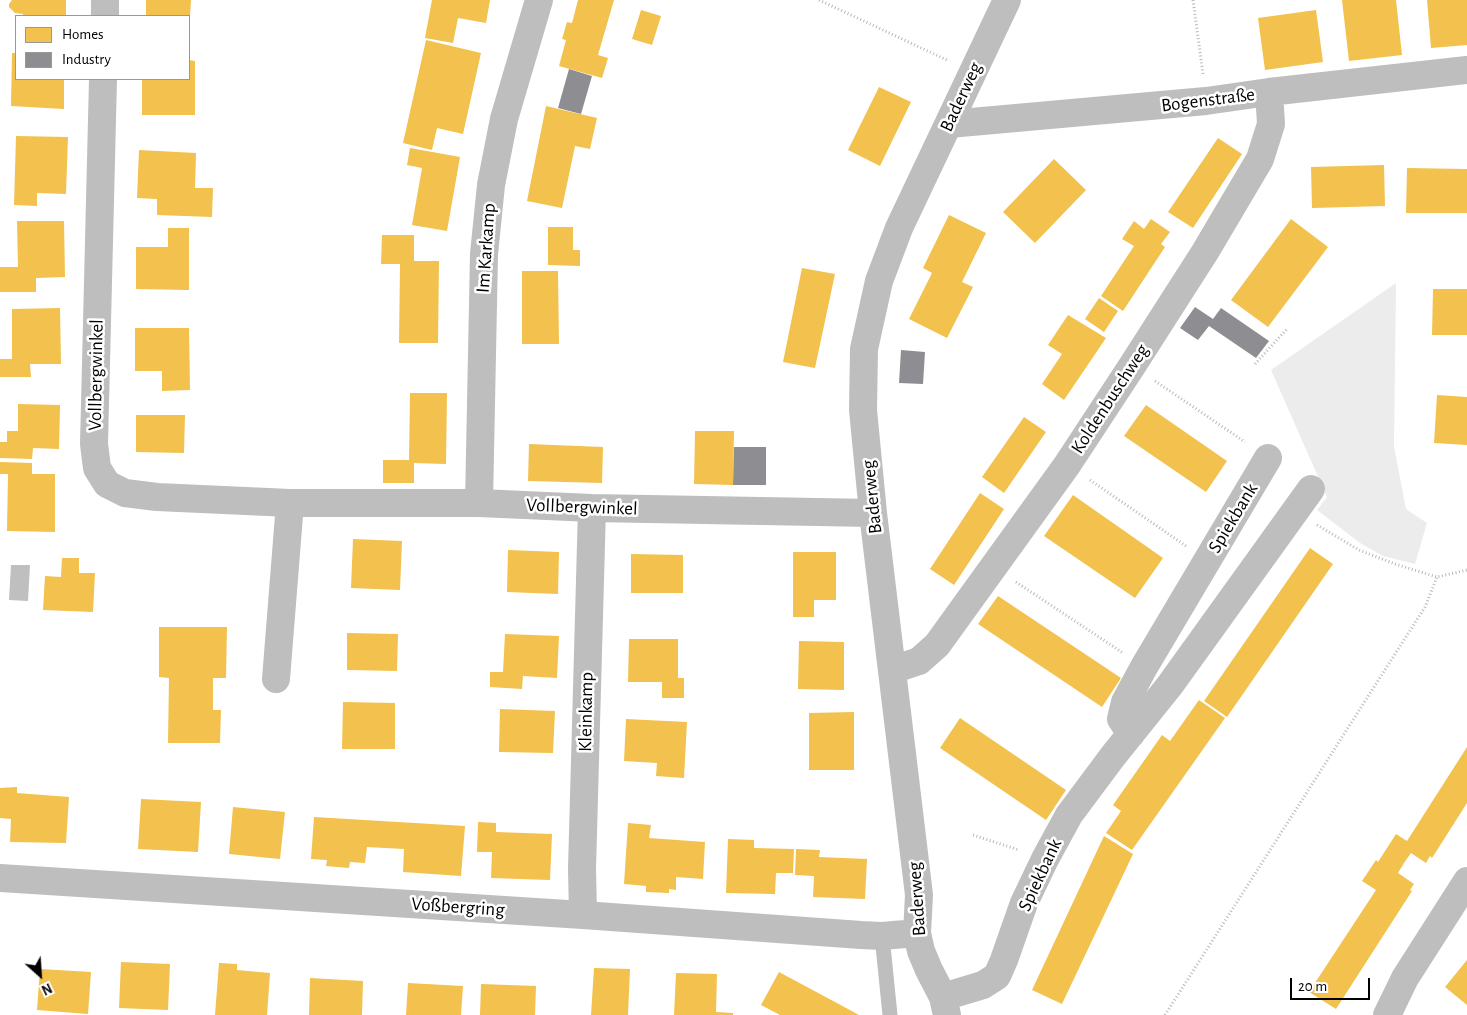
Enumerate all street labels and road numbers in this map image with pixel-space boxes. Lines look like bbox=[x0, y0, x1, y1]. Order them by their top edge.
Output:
street label: Baderweg bbox=[935, 59, 987, 135]
street label: Bogenstraße bbox=[1160, 83, 1256, 117]
street label: Im Karkamp bbox=[471, 202, 501, 294]
street label: Vollbergwinkel bbox=[84, 319, 108, 431]
street label: Koldenbuschweg bbox=[1066, 340, 1154, 458]
street label: Baderweg bbox=[857, 459, 887, 535]
street label: Spiekbank bbox=[1203, 479, 1263, 557]
street label: Vollbergwinkel bbox=[526, 494, 638, 520]
street label: Kleinkamp bbox=[574, 672, 598, 752]
street label: Spiekbank bbox=[1013, 835, 1067, 915]
street label: Baderweg bbox=[903, 861, 931, 937]
street label: Voßbergring bbox=[411, 892, 505, 922]

